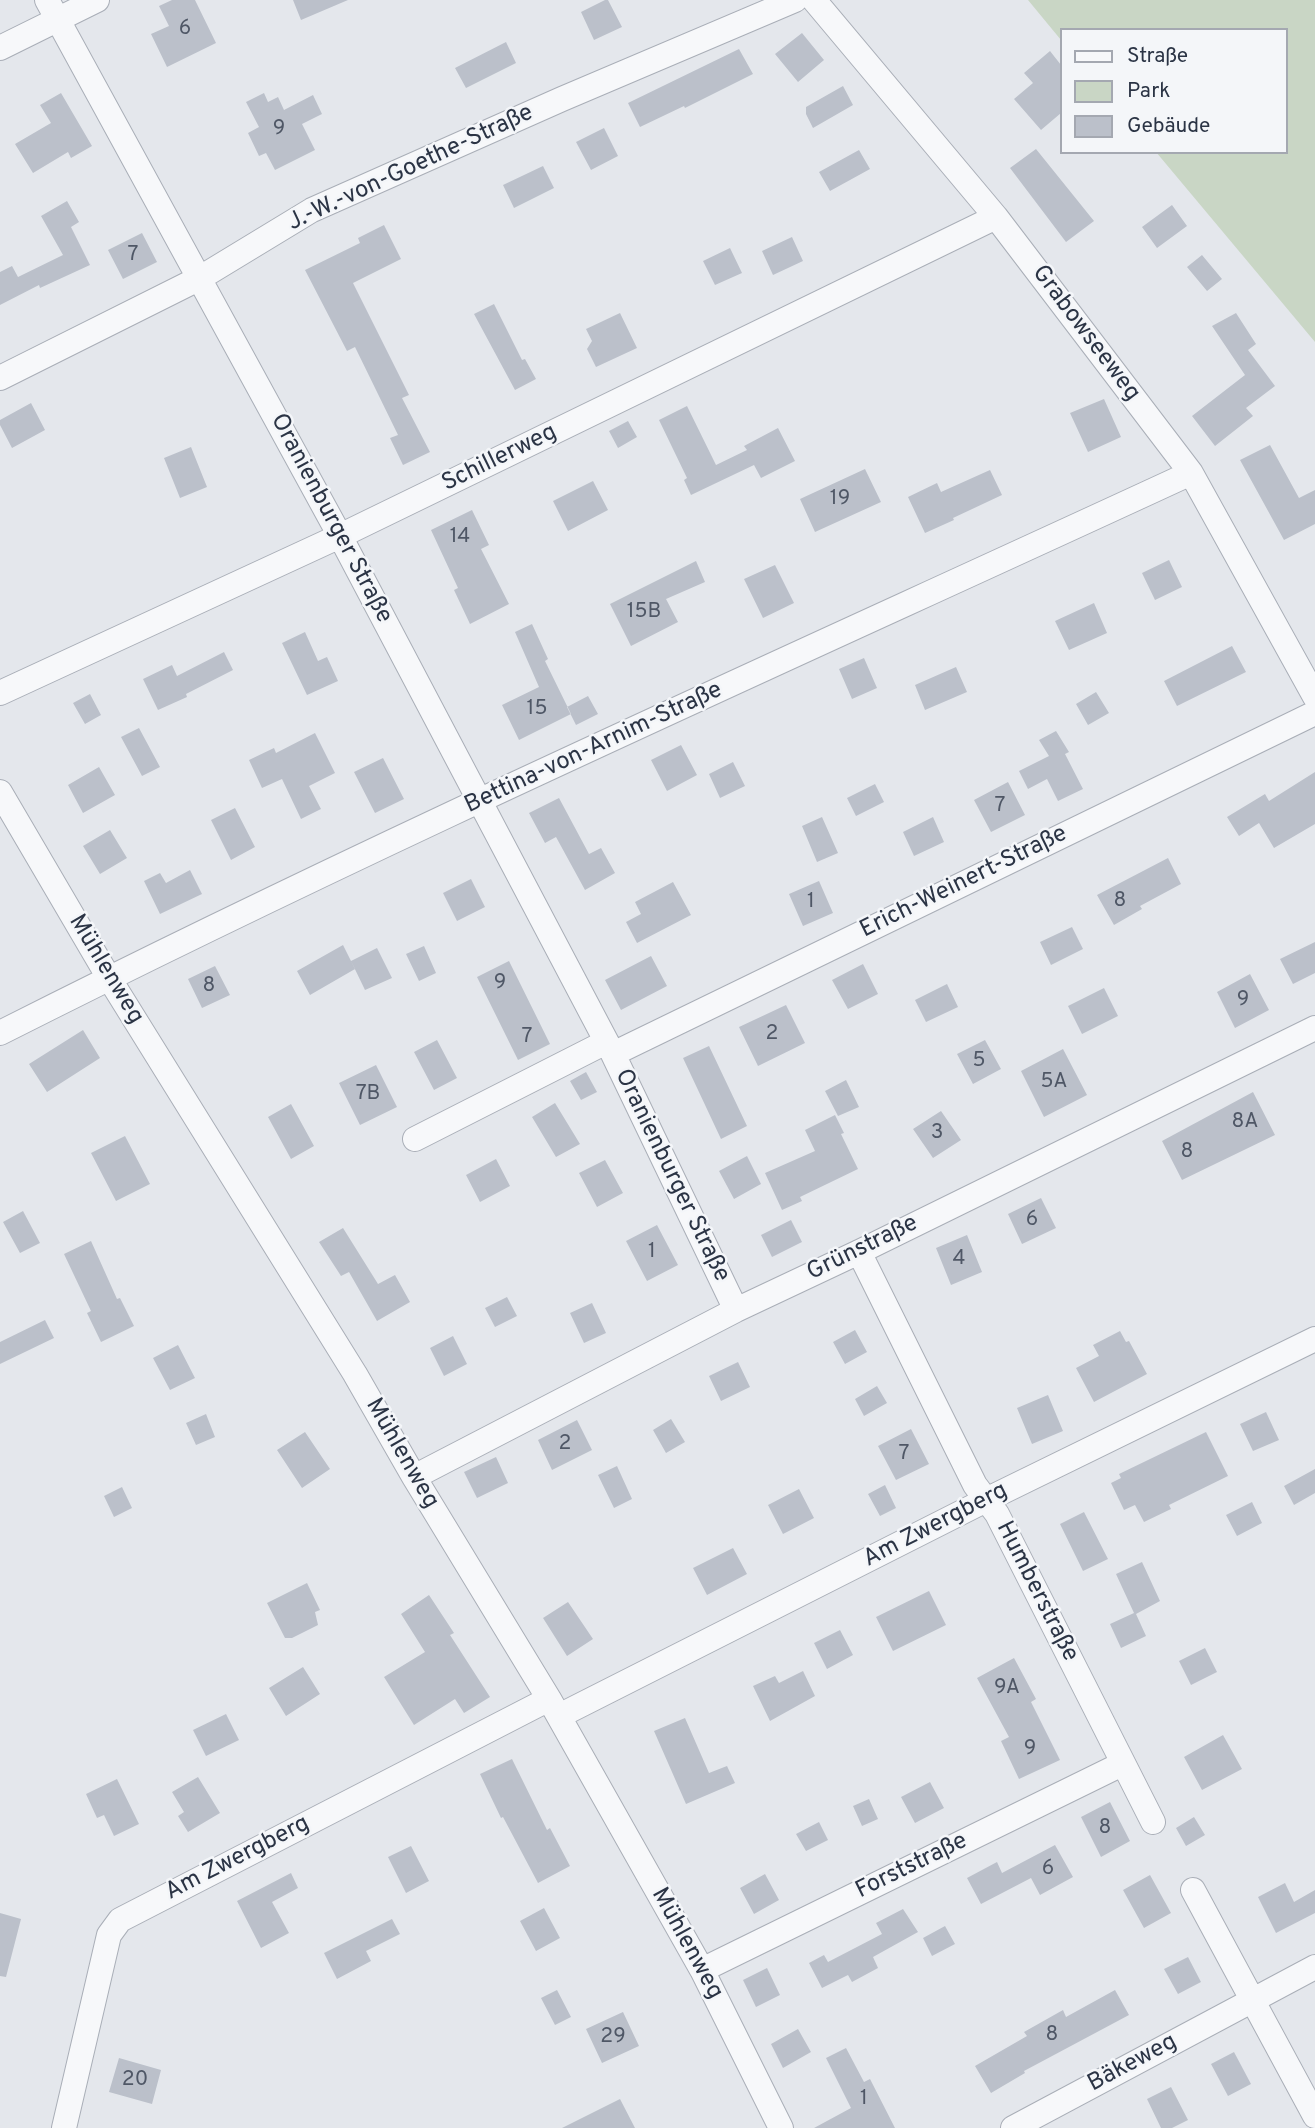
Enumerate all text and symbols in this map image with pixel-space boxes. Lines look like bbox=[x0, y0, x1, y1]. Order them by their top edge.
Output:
house number: 6 bbox=[179, 17, 191, 43]
legend bbox=[1060, 28, 1287, 154]
text: Straße bbox=[1127, 43, 1188, 70]
text: Park bbox=[1127, 78, 1170, 105]
street label: J.-W.-von-Goethe-Straße bbox=[284, 99, 538, 239]
text: Gebäude bbox=[1127, 113, 1210, 140]
house number: 9 bbox=[273, 117, 285, 143]
house number: 7 bbox=[128, 243, 138, 269]
street label: Grabowseeweg bbox=[1024, 260, 1146, 408]
street label: Oranienburger Straße bbox=[263, 409, 397, 629]
street label: Schillerweg bbox=[438, 419, 562, 499]
house number: 19 bbox=[830, 487, 850, 513]
house number: 14 bbox=[450, 525, 470, 551]
house number: 15B bbox=[627, 600, 661, 626]
street label: Bettina-von-Arnim-Straße bbox=[461, 677, 727, 821]
house number: 15 bbox=[527, 697, 547, 723]
house number: 7 bbox=[995, 794, 1005, 820]
street label: Erich-Weinert-Straße bbox=[856, 820, 1072, 946]
house number: 8 bbox=[1114, 889, 1126, 915]
house number: 1 bbox=[807, 890, 815, 916]
street label: Mühlenweg bbox=[61, 910, 149, 1030]
house number: 9 bbox=[494, 971, 506, 997]
house number: 8 bbox=[203, 974, 215, 1000]
house number: 9 bbox=[1237, 988, 1249, 1014]
house number: 2 bbox=[766, 1022, 778, 1048]
house number: 7 bbox=[522, 1025, 532, 1051]
house number: 5 bbox=[972, 1049, 986, 1075]
street label: Oranienburger Straße bbox=[607, 1065, 735, 1287]
house number: 5A bbox=[1041, 1070, 1067, 1096]
house number: 7B bbox=[356, 1082, 380, 1108]
house number: 8A bbox=[1232, 1110, 1258, 1136]
house number: 3 bbox=[931, 1121, 943, 1147]
house number: 8 bbox=[1181, 1140, 1193, 1166]
house number: 6 bbox=[1026, 1208, 1038, 1234]
street label: Grünstraße bbox=[803, 1210, 923, 1288]
house number: 1 bbox=[648, 1240, 656, 1266]
house number: 4 bbox=[952, 1247, 966, 1273]
street label: Mühlenweg bbox=[358, 1394, 444, 1514]
house number: 2 bbox=[559, 1432, 571, 1458]
house number: 7 bbox=[899, 1442, 909, 1468]
street label: Am Zwergberg bbox=[859, 1477, 1013, 1575]
street label: Humberstraße bbox=[988, 1517, 1084, 1667]
house number: 9A bbox=[994, 1676, 1020, 1702]
house number: 9 bbox=[1024, 1737, 1036, 1763]
street label: Am Zwergberg bbox=[161, 1810, 315, 1908]
house number: 8 bbox=[1099, 1816, 1111, 1842]
street label: Forststraße bbox=[852, 1828, 972, 1906]
house number: 6 bbox=[1042, 1857, 1054, 1883]
street label: Mühlenweg bbox=[644, 1883, 728, 2005]
house number: 8 bbox=[1046, 2023, 1058, 2049]
house number: 29 bbox=[600, 2025, 626, 2051]
street label: Bäkeweg bbox=[1083, 2029, 1183, 2099]
house number: 20 bbox=[122, 2068, 148, 2094]
house number: 1 bbox=[860, 2087, 868, 2113]

